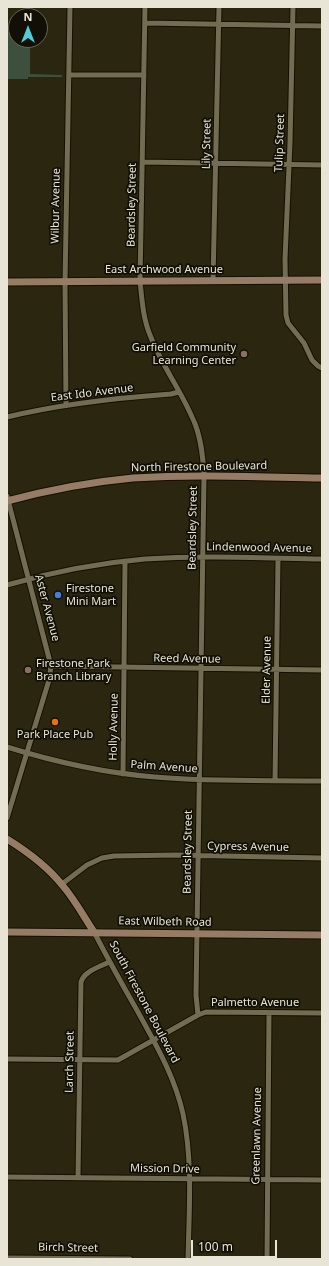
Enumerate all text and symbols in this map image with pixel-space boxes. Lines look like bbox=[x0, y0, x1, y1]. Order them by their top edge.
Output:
north arrow bbox=[8, 8, 48, 48]
text: N bbox=[24, 9, 32, 24]
street label: Tulip Street bbox=[272, 114, 288, 172]
street label: Lily Street bbox=[200, 119, 214, 169]
street label: Beardsley Street bbox=[125, 163, 139, 247]
street label: Wilbur Avenue bbox=[49, 168, 63, 244]
street label: East Archwood Avenue bbox=[105, 263, 223, 277]
place label: Garfield Community Learning Center bbox=[132, 341, 236, 367]
marker: Garfield Community Learning Center bbox=[239, 349, 249, 359]
street label: East Ido Avenue bbox=[50, 381, 134, 405]
street label: North Firestone Boulevard bbox=[131, 459, 267, 475]
street label: Beardsley Street bbox=[186, 486, 200, 570]
street label: Lindenwood Avenue bbox=[206, 540, 312, 556]
street label: Aster Avenue bbox=[32, 573, 62, 643]
place label: Firestone Mini Mart bbox=[66, 582, 116, 608]
marker: Firestone Mini Mart bbox=[53, 590, 63, 600]
street label: Elder Avenue bbox=[260, 636, 274, 704]
street label: Reed Avenue bbox=[153, 652, 221, 666]
place label: Firestone Park Branch Library bbox=[36, 657, 111, 683]
marker: Firestone Park Branch Library bbox=[23, 665, 33, 675]
street label: Holly Avenue bbox=[107, 693, 121, 761]
marker: Park Place Pub bbox=[50, 717, 60, 727]
place label: Park Place Pub bbox=[17, 728, 93, 742]
street label: Palm Avenue bbox=[130, 758, 198, 776]
street label: Beardsley Street bbox=[181, 810, 195, 894]
street label: Cypress Avenue bbox=[207, 840, 289, 854]
street label: East Wilbeth Road bbox=[118, 915, 212, 929]
street label: South Firestone Boulevard bbox=[106, 939, 182, 1065]
street label: Palmetto Avenue bbox=[211, 996, 299, 1010]
street label: Larch Street bbox=[63, 1031, 77, 1093]
street label: Greenlawn Avenue bbox=[250, 1087, 264, 1185]
street label: Mission Drive bbox=[130, 1162, 200, 1176]
scale bar bbox=[193, 1232, 279, 1258]
text: 100 m bbox=[198, 1238, 233, 1255]
street label: Birch Street bbox=[38, 1241, 98, 1255]

